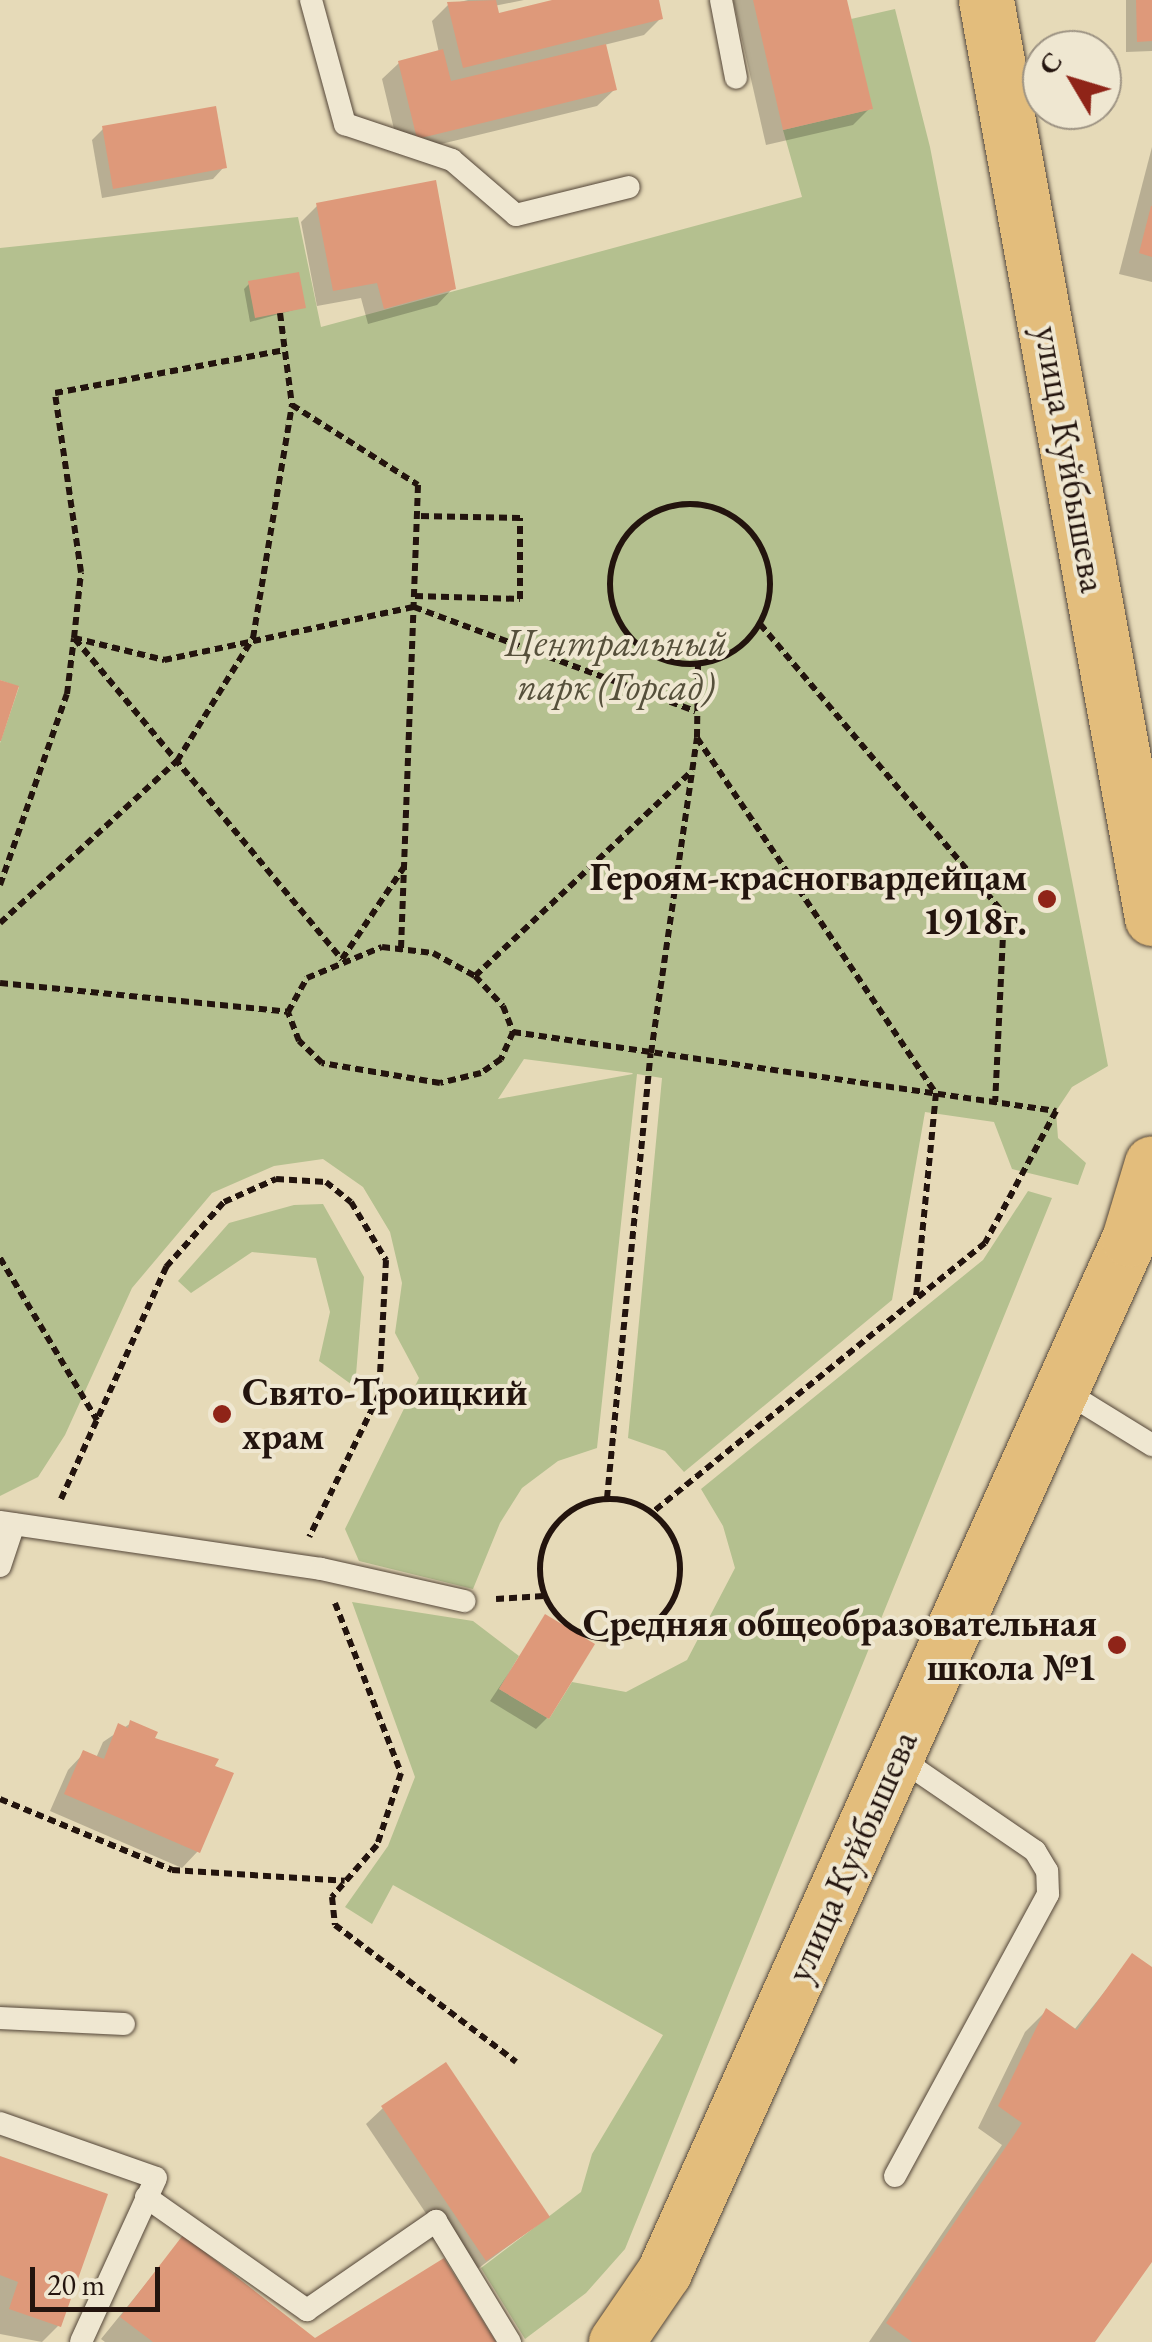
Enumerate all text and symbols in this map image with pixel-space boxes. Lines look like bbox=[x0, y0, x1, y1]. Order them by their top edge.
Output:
north arrow bbox=[1022, 30, 1122, 130]
text: С bbox=[1030, 44, 1070, 82]
street label: улица Куйбышева bbox=[1025, 322, 1117, 596]
park label: Центральный парк (Горсад) bbox=[505, 619, 727, 708]
place label: Героям-красногвардейцам 1918г. bbox=[590, 854, 1027, 944]
marker: Героям-красногвардейцам 1918г. bbox=[1036, 888, 1058, 910]
place label: Свято-Троицкий храм bbox=[242, 1369, 527, 1458]
marker: Свято-Троицкий храм bbox=[211, 1403, 233, 1425]
place label: Средняя общеобразовательная школа №1 bbox=[583, 1600, 1097, 1690]
marker: Средняя общеобразовательная школа №1 bbox=[1106, 1634, 1128, 1656]
street label: улица Куйбышева bbox=[775, 1723, 927, 1989]
scale bar bbox=[35, 2247, 165, 2309]
text: 20 m bbox=[47, 2265, 105, 2304]

